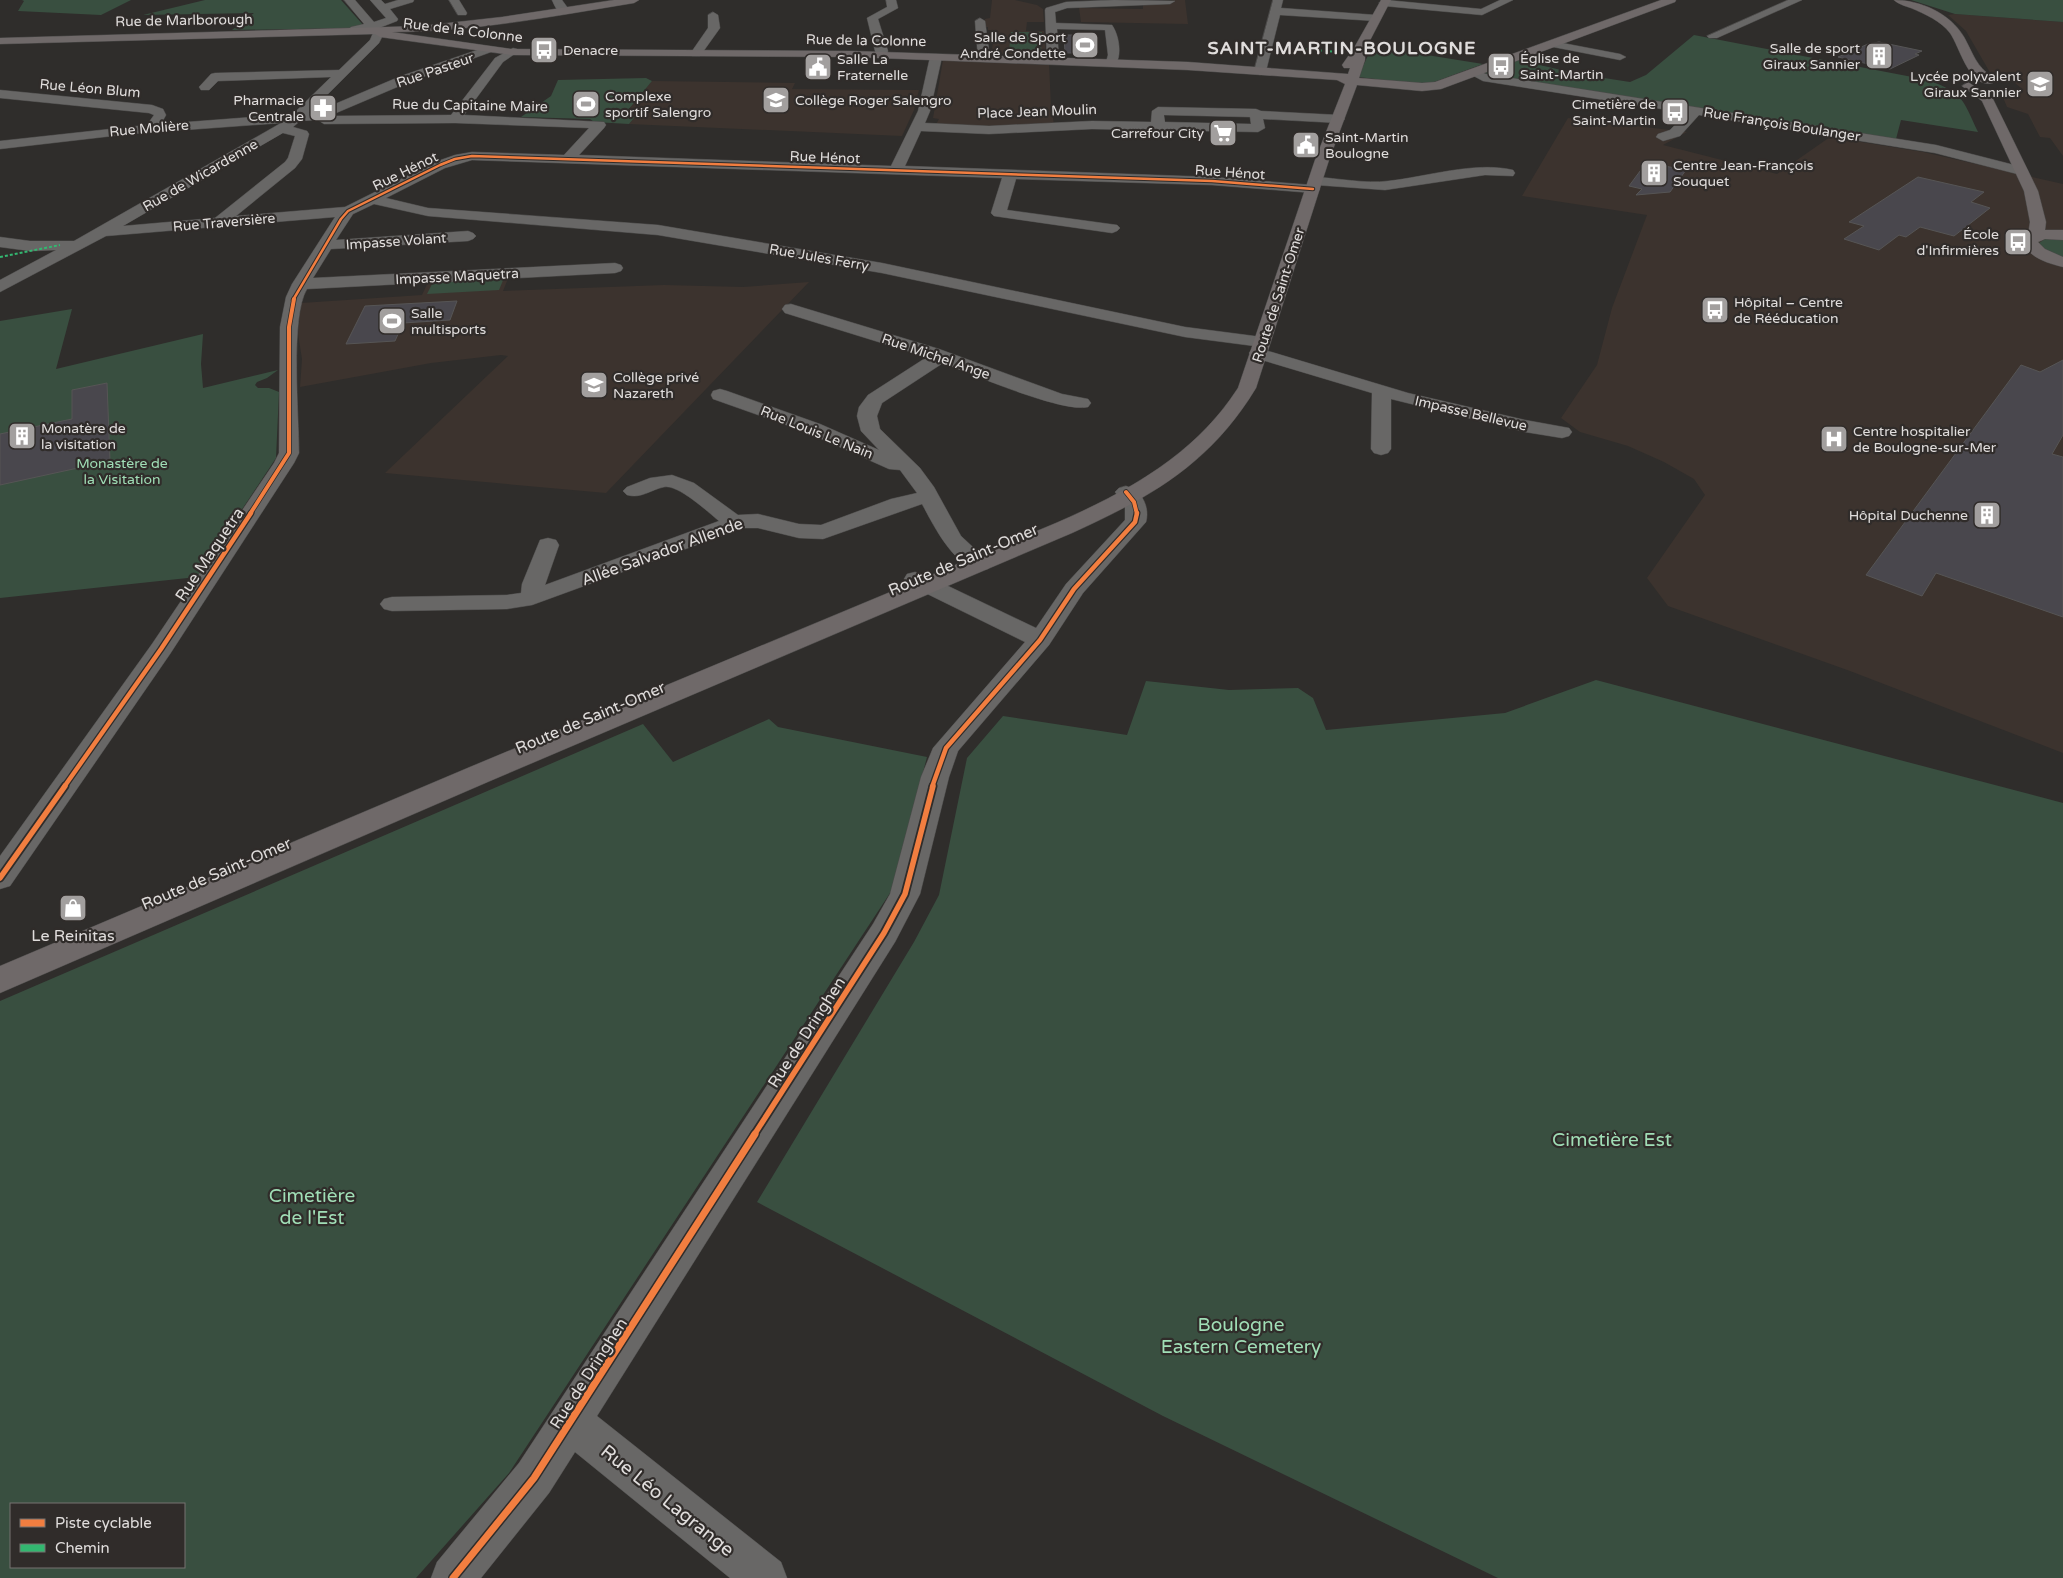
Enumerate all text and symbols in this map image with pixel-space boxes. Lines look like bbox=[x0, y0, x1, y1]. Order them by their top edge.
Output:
street label: Rue de Marlborough bbox=[115, 11, 253, 30]
street label: Rue de la Colonne bbox=[402, 15, 524, 46]
place label: Salle de Sport André Condette bbox=[960, 29, 1067, 62]
sports icon: Salle de Sport André Condette bbox=[1070, 30, 1100, 60]
street label: Rue de la Colonne bbox=[806, 31, 926, 50]
bus stop icon: Denacre bbox=[529, 35, 559, 65]
district label: SAINT-MARTIN-BOULOGNE bbox=[1207, 37, 1477, 59]
place label: Salle de sport Giraux Sannier bbox=[1763, 40, 1861, 73]
building icon: Salle de sport Giraux Sannier bbox=[1864, 41, 1894, 71]
place label: Denacre bbox=[563, 42, 618, 59]
street label: Rue Pasteur bbox=[394, 49, 477, 92]
place label: Église de Saint-Martin bbox=[1520, 50, 1604, 83]
place label: Salle La Fraternelle bbox=[837, 51, 908, 84]
bus stop icon: Église de Saint-Martin bbox=[1486, 51, 1516, 81]
public building icon: Salle La Fraternelle bbox=[803, 52, 833, 82]
place label: Lycée polyvalent Giraux Sannier bbox=[1910, 68, 2022, 101]
school or university icon: Lycée polyvalent Giraux Sannier bbox=[2025, 69, 2055, 99]
street label: Rue Léon Blum bbox=[39, 76, 141, 101]
school or university icon: Collège Roger Salengro bbox=[761, 85, 791, 115]
place label: Complexe sportif Salengro bbox=[605, 88, 711, 121]
sports icon: Complexe sportif Salengro bbox=[571, 89, 601, 119]
place label: Pharmacie Centrale bbox=[233, 92, 304, 125]
place label: Collège Roger Salengro bbox=[795, 92, 951, 109]
pharmacy icon: Pharmacie Centrale bbox=[308, 93, 338, 123]
street label: Rue du Capitaine Maire bbox=[392, 96, 548, 115]
place label: Cimetière de Saint-Martin bbox=[1572, 96, 1656, 129]
bus stop icon: Cimetière de Saint-Martin bbox=[1660, 97, 1690, 127]
street label: Place Jean Moulin bbox=[977, 101, 1097, 122]
street label: Rue François Boulanger bbox=[1702, 104, 1862, 145]
street label: Rue Molière bbox=[109, 117, 190, 140]
supermarket icon: Carrefour City bbox=[1208, 118, 1238, 148]
place label: Carrefour City bbox=[1111, 125, 1204, 142]
place label: Saint-Martin Boulogne bbox=[1325, 129, 1409, 162]
public building icon: Saint-Martin Boulogne bbox=[1291, 130, 1321, 160]
street label: Rue de Wicardenne bbox=[140, 135, 261, 215]
street label: Rue Hénot bbox=[370, 148, 441, 195]
street label: Rue Hénot bbox=[789, 148, 861, 167]
place label: Centre Jean-François Souquet bbox=[1673, 157, 1814, 190]
building icon: Centre Jean-François Souquet bbox=[1639, 158, 1669, 188]
street label: Rue Hénot bbox=[1194, 162, 1266, 183]
street label: Rue Traversière bbox=[172, 210, 276, 235]
street label: Route de Saint-Omer bbox=[1249, 225, 1309, 365]
place label: École d'Infirmières bbox=[1917, 226, 1999, 259]
bus stop icon: École d'Infirmières bbox=[2003, 227, 2033, 257]
street label: Impasse Volant bbox=[345, 229, 448, 253]
street label: Rue Jules Ferry bbox=[768, 240, 871, 275]
street label: Impasse Maquetra bbox=[395, 265, 519, 288]
place label: Hôpital – Centre de Rééducation bbox=[1734, 294, 1843, 327]
bus stop icon: Hôpital – Centre de Rééducation bbox=[1700, 295, 1730, 325]
place label: Salle multisports bbox=[411, 305, 486, 338]
sports icon: Salle multisports bbox=[377, 306, 407, 336]
street label: Rue Michel Ange bbox=[879, 330, 992, 383]
place label: Collège privé Nazareth bbox=[613, 369, 699, 402]
school or university icon: Collège privé Nazareth bbox=[579, 370, 609, 400]
street label: Impasse Bellevue bbox=[1413, 392, 1529, 435]
street label: Rue Louis Le Nain bbox=[758, 402, 876, 463]
place label: Monatère de la visitation bbox=[41, 420, 126, 453]
building icon: Monatère de la visitation bbox=[7, 421, 37, 451]
place label: Centre hospitalier de Boulogne-sur-Mer bbox=[1853, 423, 1997, 456]
hospital icon: Centre hospitalier de Boulogne-sur-Mer bbox=[1819, 424, 1849, 454]
park label: Monastère de la Visitation bbox=[76, 455, 168, 488]
building icon: Hôpital Duchenne bbox=[1972, 500, 2002, 530]
street label: Rue Maquetra bbox=[171, 504, 249, 605]
place label: Hôpital Duchenne bbox=[1849, 507, 1968, 524]
street label: Allée Salvador Allende bbox=[579, 513, 746, 590]
street label: Route de Saint-Omer bbox=[885, 519, 1042, 601]
street label: Route de Saint-Omer bbox=[512, 677, 669, 759]
street label: Route de Saint-Omer bbox=[138, 833, 295, 915]
shop icon: Le Reinitas bbox=[58, 893, 88, 923]
place label: Le Reinitas bbox=[31, 926, 115, 946]
street label: Rue de Dringhen bbox=[764, 973, 850, 1092]
park label: Cimetière Est bbox=[1552, 1129, 1672, 1151]
park label: Cimetière de l'Est bbox=[269, 1185, 355, 1229]
street label: Rue de Dringhen bbox=[546, 1314, 632, 1433]
park label: Boulogne Eastern Cemetery bbox=[1161, 1314, 1321, 1358]
street label: Rue Léo Lagrange bbox=[596, 1440, 738, 1561]
legend bbox=[10, 1503, 185, 1568]
text: Piste cyclable bbox=[55, 1514, 152, 1532]
text: Chemin bbox=[55, 1539, 110, 1557]

